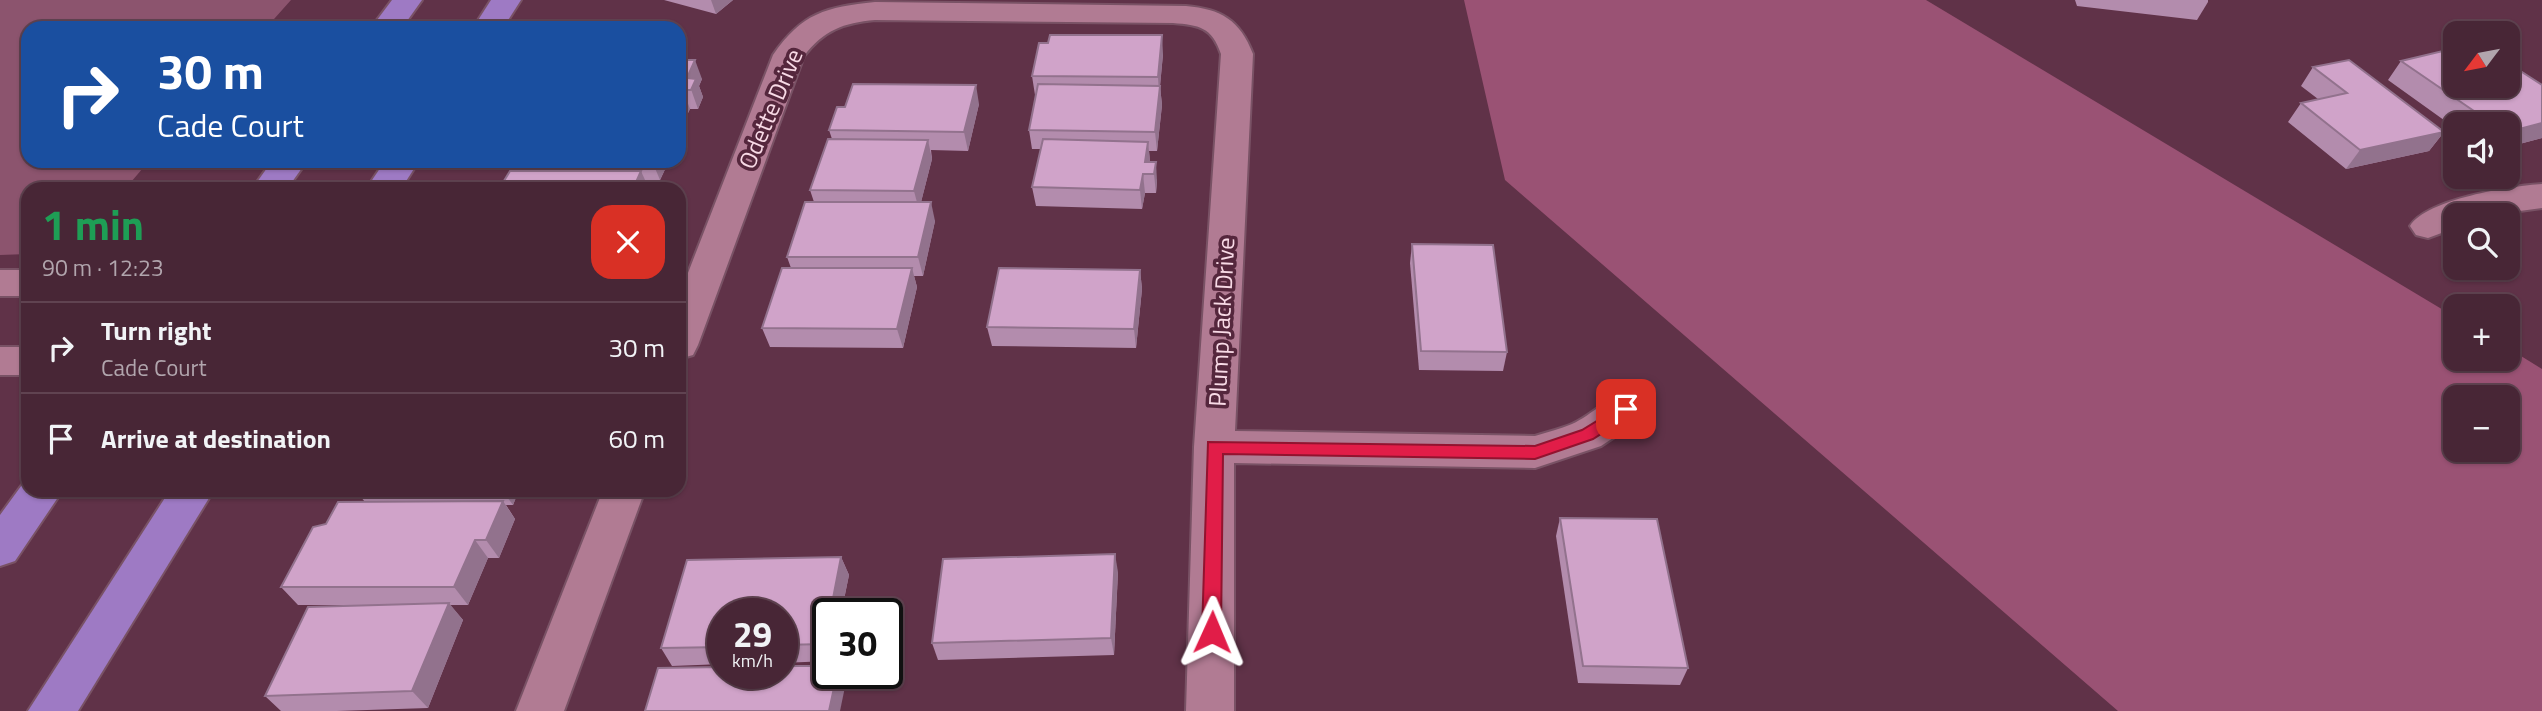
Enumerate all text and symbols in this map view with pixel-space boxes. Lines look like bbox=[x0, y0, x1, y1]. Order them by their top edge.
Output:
north arrow bbox=[2443, 21, 2520, 98]
map controls bbox=[2443, 21, 2520, 462]
text: 30 m bbox=[157, 33, 264, 108]
street label: Odette Drive bbox=[729, 43, 812, 174]
icon: right bbox=[42, 49, 133, 140]
text: Cade Court bbox=[157, 101, 304, 149]
button: sound bbox=[2443, 112, 2520, 189]
text: 1 min bbox=[42, 192, 144, 256]
button: search bbox=[2443, 203, 2520, 280]
button: close bbox=[591, 205, 665, 279]
street label: Plump Jack Drive bbox=[1199, 237, 1243, 407]
text: 90 m · 12:23 bbox=[42, 250, 164, 285]
button: + bbox=[2443, 294, 2520, 371]
text: Turn right bbox=[101, 311, 212, 350]
text: 30 m bbox=[608, 328, 665, 367]
icon: right bbox=[42, 329, 80, 367]
text: Cade Court bbox=[101, 350, 207, 385]
pin bbox=[1596, 379, 1656, 439]
button: − bbox=[2443, 385, 2520, 462]
icon: arrive bbox=[1607, 390, 1645, 428]
text: Arrive at destination bbox=[101, 419, 331, 458]
text: 60 m bbox=[608, 419, 665, 458]
icon: arrive bbox=[42, 420, 80, 458]
position arrow bbox=[1175, 595, 1249, 669]
speed limit sign: 30 bbox=[812, 598, 903, 689]
text: 29 bbox=[733, 607, 772, 661]
text: km/h bbox=[732, 647, 773, 674]

